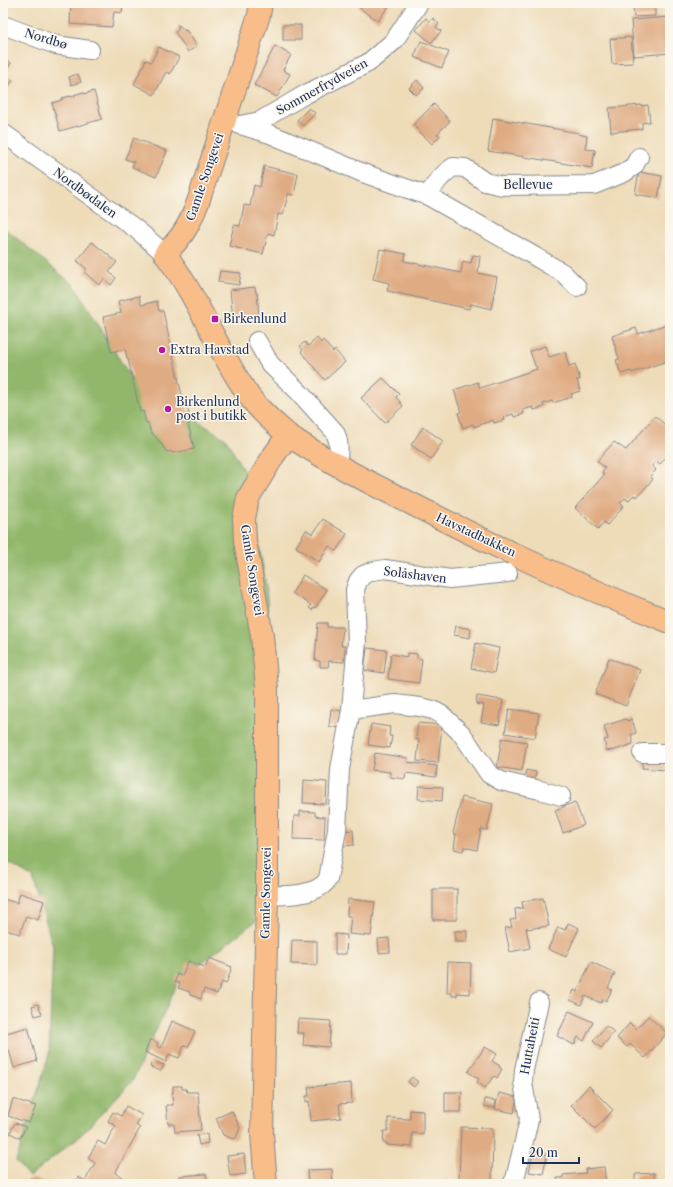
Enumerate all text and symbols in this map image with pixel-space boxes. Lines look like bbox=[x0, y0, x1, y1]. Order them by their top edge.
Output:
street label: Nordbø bbox=[23, 25, 70, 52]
street label: Sommerfrydveien bbox=[273, 55, 371, 118]
street label: Gamle Songevei bbox=[182, 131, 227, 223]
street label: Nordbødalen bbox=[50, 164, 121, 221]
street label: Bellevue bbox=[503, 177, 553, 192]
place label: Birkenlund bbox=[223, 311, 287, 326]
marker: Birkenlund bbox=[210, 314, 220, 324]
place label: Extra Havstad bbox=[170, 342, 250, 357]
marker: Extra Havstad bbox=[157, 345, 167, 355]
place label: Birkenlund post i butikk bbox=[176, 394, 248, 423]
marker: Birkenlund post i butikk bbox=[163, 404, 173, 414]
street label: Havstadbakken bbox=[434, 509, 519, 560]
street label: Gamle Songevei bbox=[238, 523, 267, 617]
street label: Solåshaven bbox=[383, 563, 448, 586]
street label: Gamle Songevei bbox=[257, 847, 274, 939]
street label: Huttaheiti bbox=[517, 1016, 542, 1076]
scale bar bbox=[523, 1139, 579, 1165]
text: 20 m bbox=[529, 1145, 558, 1160]

